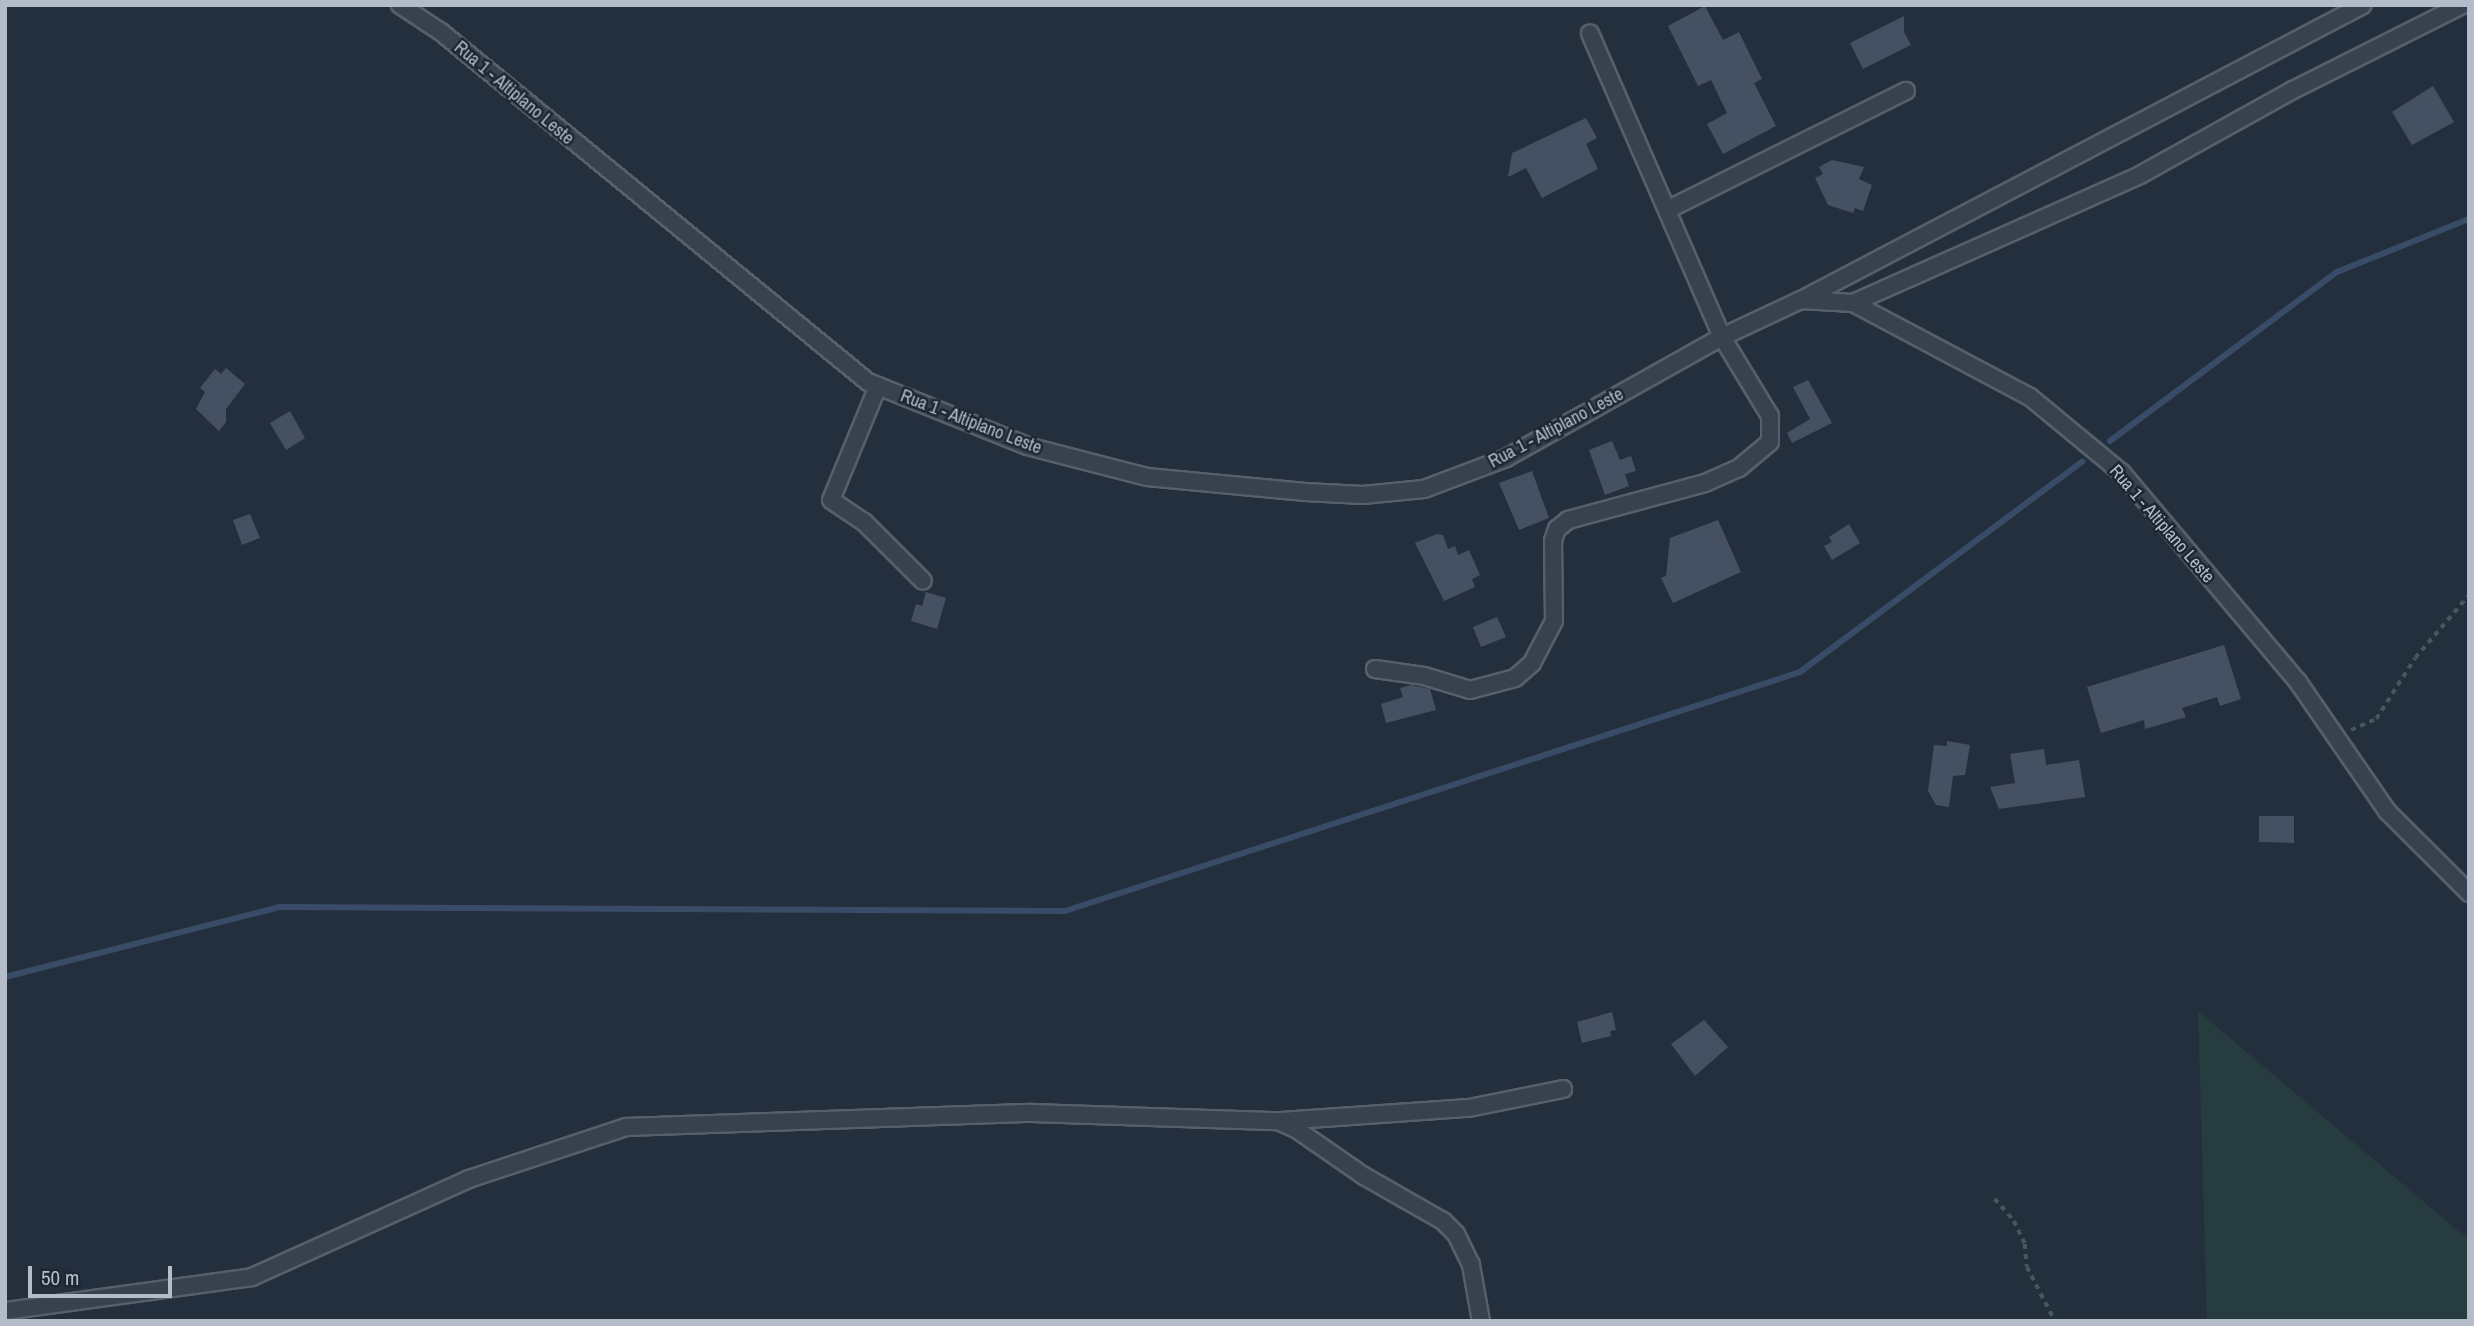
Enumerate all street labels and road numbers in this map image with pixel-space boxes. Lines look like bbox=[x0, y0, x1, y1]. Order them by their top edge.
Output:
street label: Rua 1 - Altiplano Leste bbox=[450, 36, 578, 150]
street label: Rua 1 - Altiplano Leste bbox=[1485, 383, 1627, 473]
street label: Rua 1 - Altiplano Leste bbox=[897, 385, 1045, 459]
street label: Rua 1 - Altiplano Leste bbox=[2105, 460, 2219, 588]

